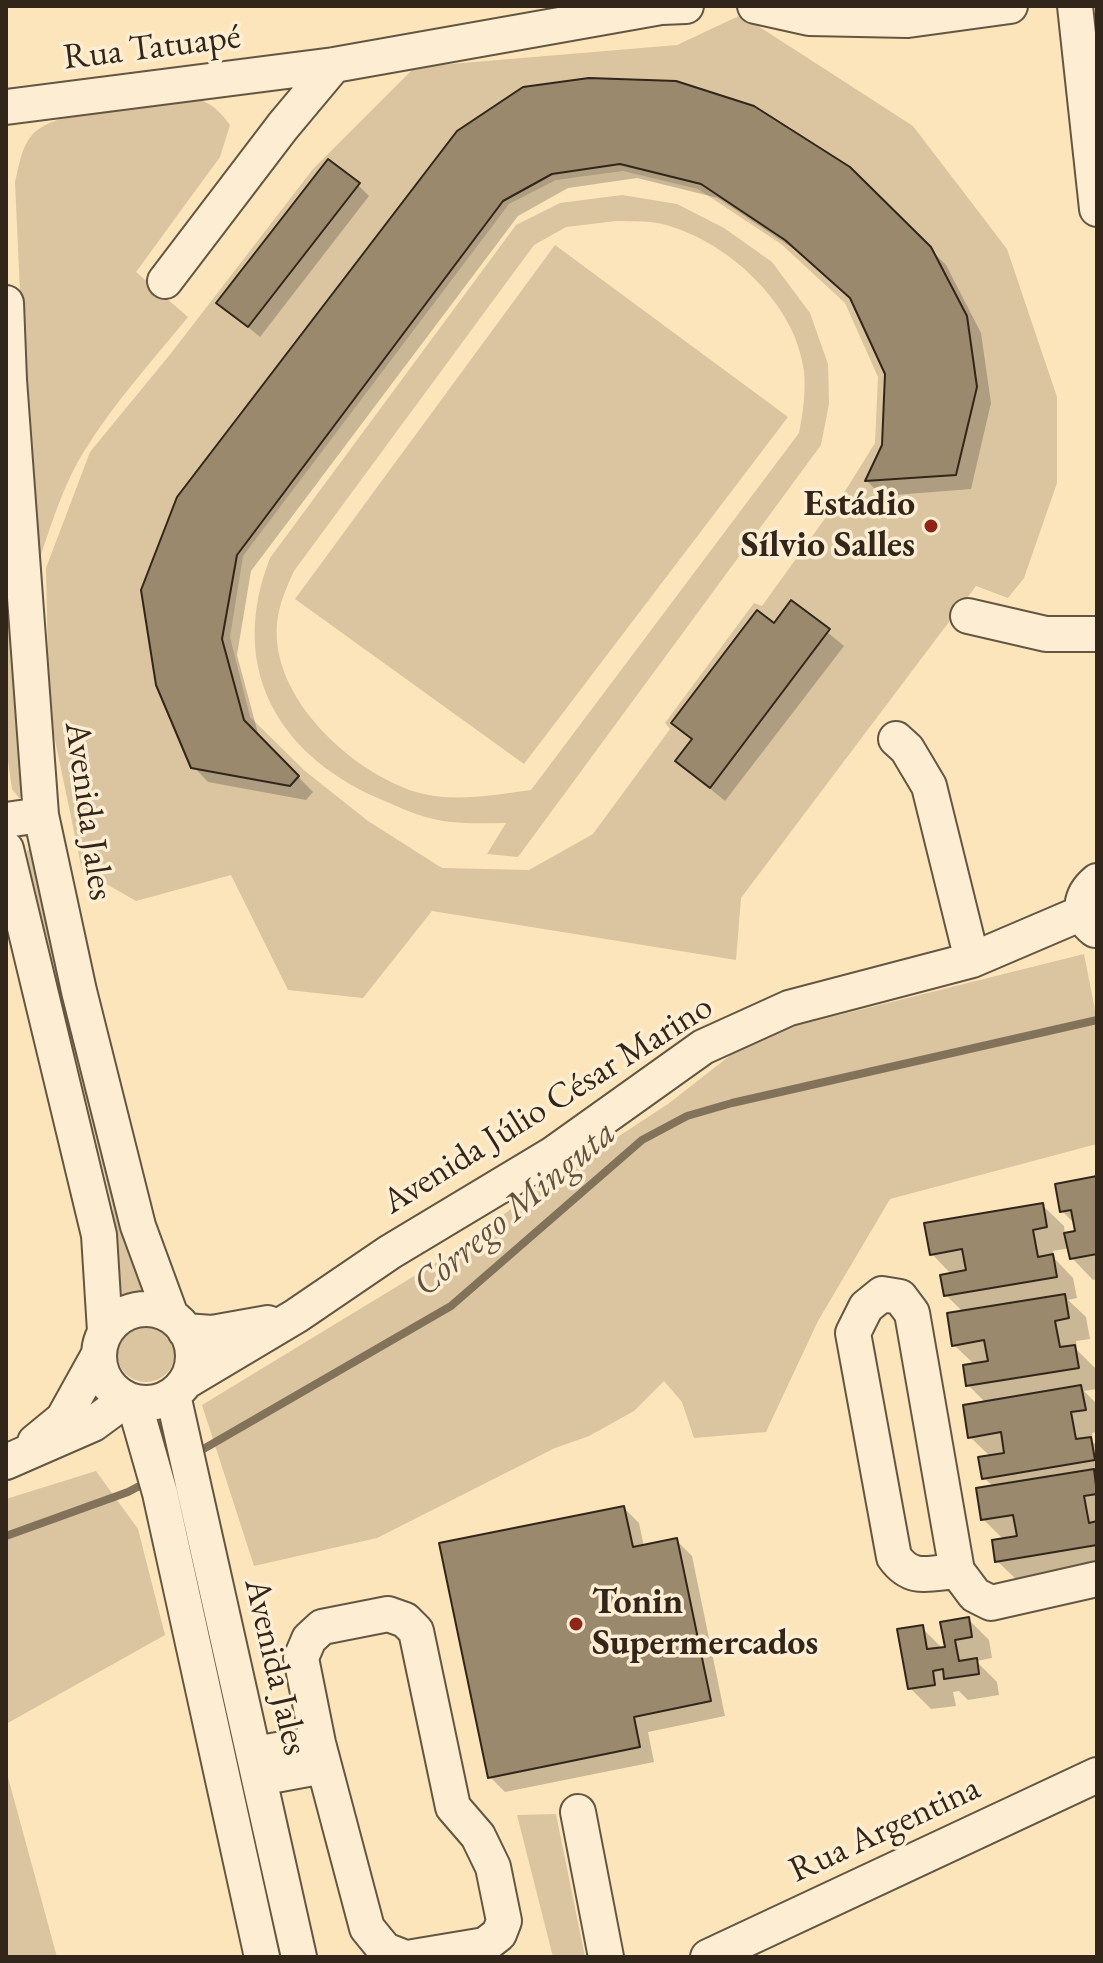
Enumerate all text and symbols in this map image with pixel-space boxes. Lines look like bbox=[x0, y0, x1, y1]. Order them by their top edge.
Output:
street label: Rua Tatuapé bbox=[61, 16, 243, 80]
place label: Estádio Sílvio Salles bbox=[741, 483, 915, 568]
marker: Estádio Sílvio Salles bbox=[922, 517, 940, 535]
street label: Avenida Jales bbox=[54, 719, 122, 903]
street label: Avenida Júlio César Marino bbox=[375, 986, 721, 1224]
water label: Córrego Minguta bbox=[404, 1111, 626, 1307]
street label: Avenida Jales bbox=[234, 1575, 316, 1759]
place label: Tonin Supermercados bbox=[592, 1581, 818, 1666]
marker: Tonin Supermercados bbox=[567, 1615, 585, 1633]
street label: Rua Argentina bbox=[783, 1767, 987, 1893]

